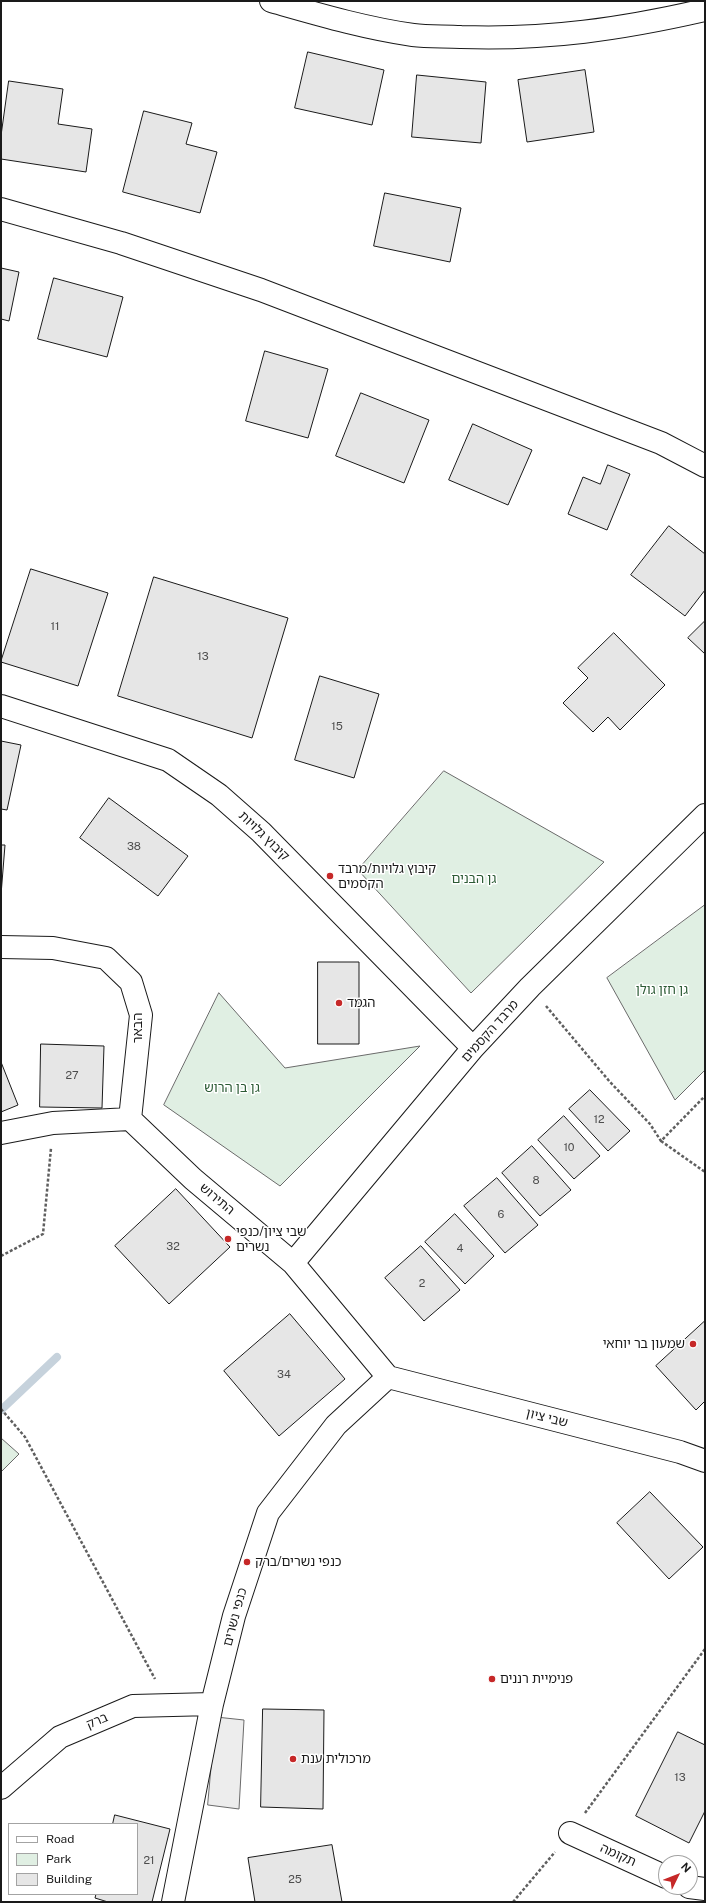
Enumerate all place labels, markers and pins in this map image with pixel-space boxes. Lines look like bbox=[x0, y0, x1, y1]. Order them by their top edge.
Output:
place label: קיבוץ גלויות/מרבד הקסמים bbox=[338, 861, 436, 892]
marker: קיבוץ גלויות/מרבד הקסמים bbox=[325, 871, 335, 881]
place label: הגמד bbox=[347, 995, 375, 1011]
marker: הגמד bbox=[334, 998, 344, 1008]
place label: שבי ציון/כנפי נשרים bbox=[236, 1224, 306, 1255]
marker: שבי ציון/כנפי נשרים bbox=[223, 1234, 233, 1244]
place label: שמעון בר יוחאי bbox=[603, 1336, 685, 1352]
marker: שמעון בר יוחאי bbox=[688, 1339, 698, 1349]
place label: כנפי נשרים/ברק bbox=[255, 1554, 342, 1570]
marker: כנפי נשרים/ברק bbox=[242, 1557, 252, 1567]
place label: פנימיית רננים bbox=[500, 1671, 573, 1687]
marker: פנימיית רננים bbox=[487, 1674, 497, 1684]
place label: מרכולית ענת bbox=[301, 1751, 371, 1767]
marker: מרכולית ענת bbox=[288, 1754, 298, 1764]

